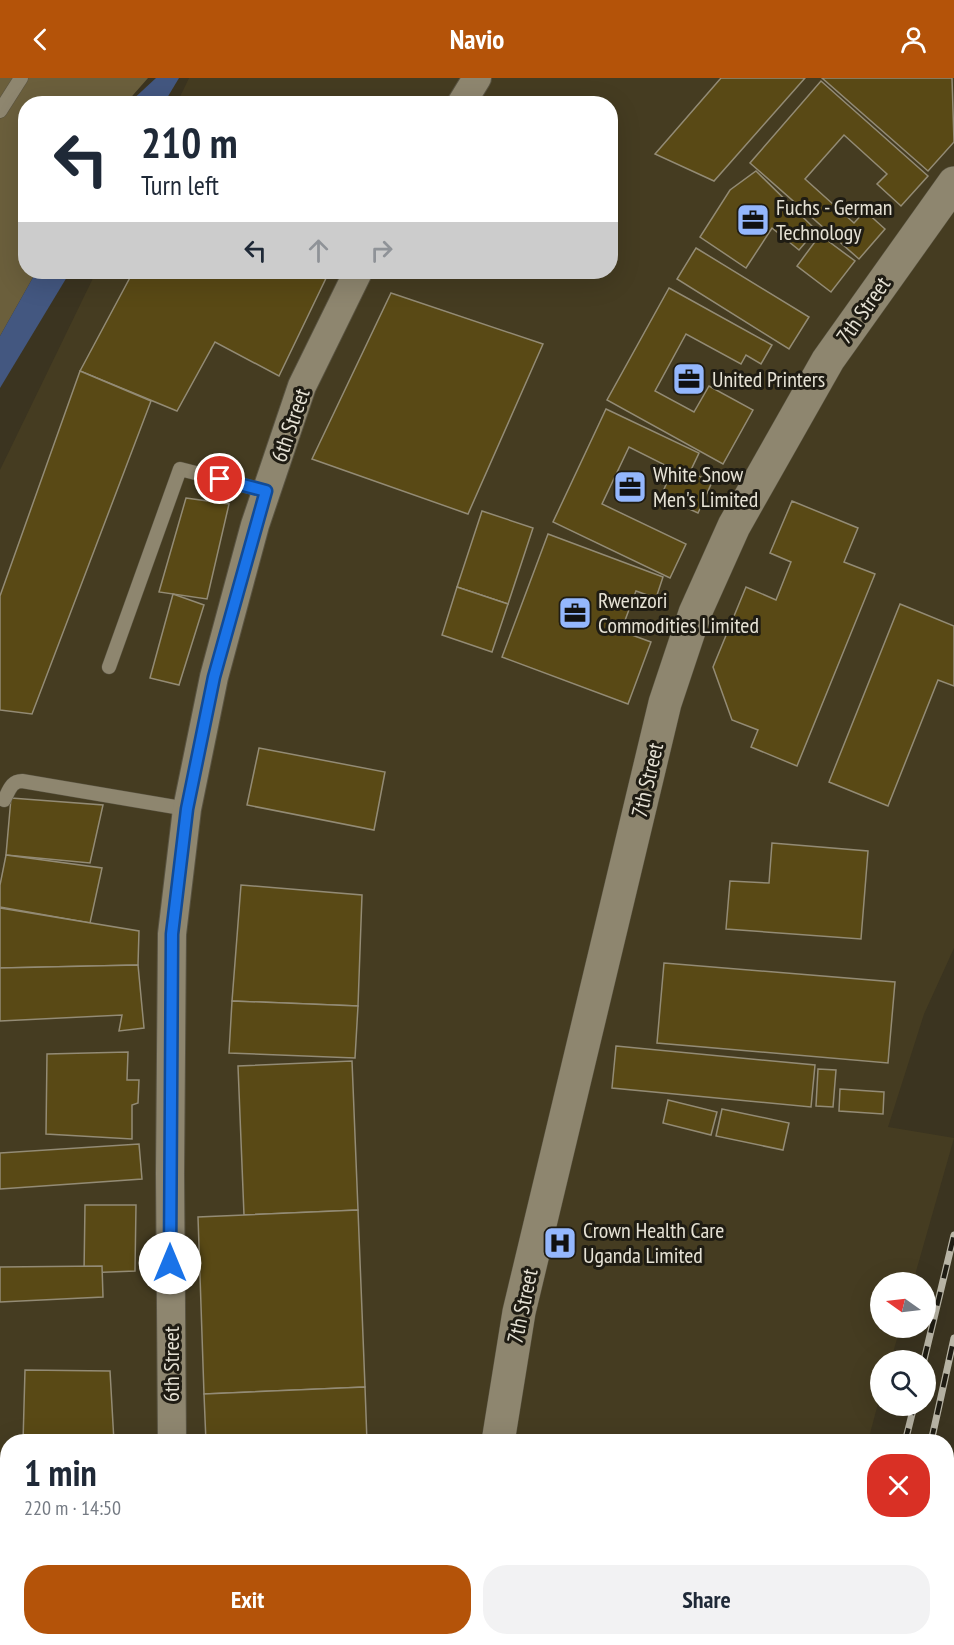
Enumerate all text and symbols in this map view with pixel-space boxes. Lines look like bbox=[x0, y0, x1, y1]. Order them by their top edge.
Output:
text: Navio bbox=[450, 22, 504, 56]
icon: back bbox=[24, 23, 57, 56]
icon: person bbox=[897, 23, 930, 56]
text: 210 m bbox=[141, 115, 238, 170]
icon: left bbox=[42, 120, 120, 198]
text: Turn left bbox=[141, 168, 219, 202]
place label: Fuchs - German Technology bbox=[776, 193, 892, 246]
office icon: Fuchs - German Technology bbox=[735, 202, 771, 238]
icon: left bbox=[239, 234, 272, 267]
icon: ahead bbox=[302, 234, 335, 267]
icon: right bbox=[365, 234, 398, 267]
street label: 7th Street bbox=[830, 271, 896, 349]
office icon: United Printers bbox=[671, 361, 707, 397]
place label: United Printers bbox=[712, 365, 825, 393]
street label: 6th Street bbox=[264, 385, 316, 465]
pin bbox=[194, 453, 245, 504]
place label: White Snow Men's Limited bbox=[653, 460, 758, 513]
icon: arrive bbox=[203, 462, 236, 495]
office icon: White Snow Men's Limited bbox=[612, 469, 648, 505]
place label: Rwenzori Commodities Limited bbox=[598, 586, 759, 639]
office icon: Rwenzori Commodities Limited bbox=[557, 595, 593, 631]
street label: 7th Street bbox=[625, 740, 669, 820]
place label: Crown Health Care Uganda Limited bbox=[583, 1216, 724, 1269]
hospital icon: Crown Health Care Uganda Limited bbox=[542, 1225, 578, 1261]
position arrow bbox=[138, 1231, 202, 1295]
street label: 7th Street bbox=[500, 1266, 544, 1346]
north arrow bbox=[870, 1272, 936, 1338]
map controls bbox=[870, 1272, 936, 1416]
street label: 6th Street bbox=[157, 1326, 185, 1402]
button: search bbox=[870, 1350, 936, 1416]
text: 1 min bbox=[24, 1449, 97, 1496]
button: close bbox=[867, 1454, 930, 1517]
text: 220 m · 14:50 bbox=[24, 1495, 121, 1521]
button: Exit bbox=[24, 1565, 471, 1634]
button: Share bbox=[483, 1565, 930, 1634]

